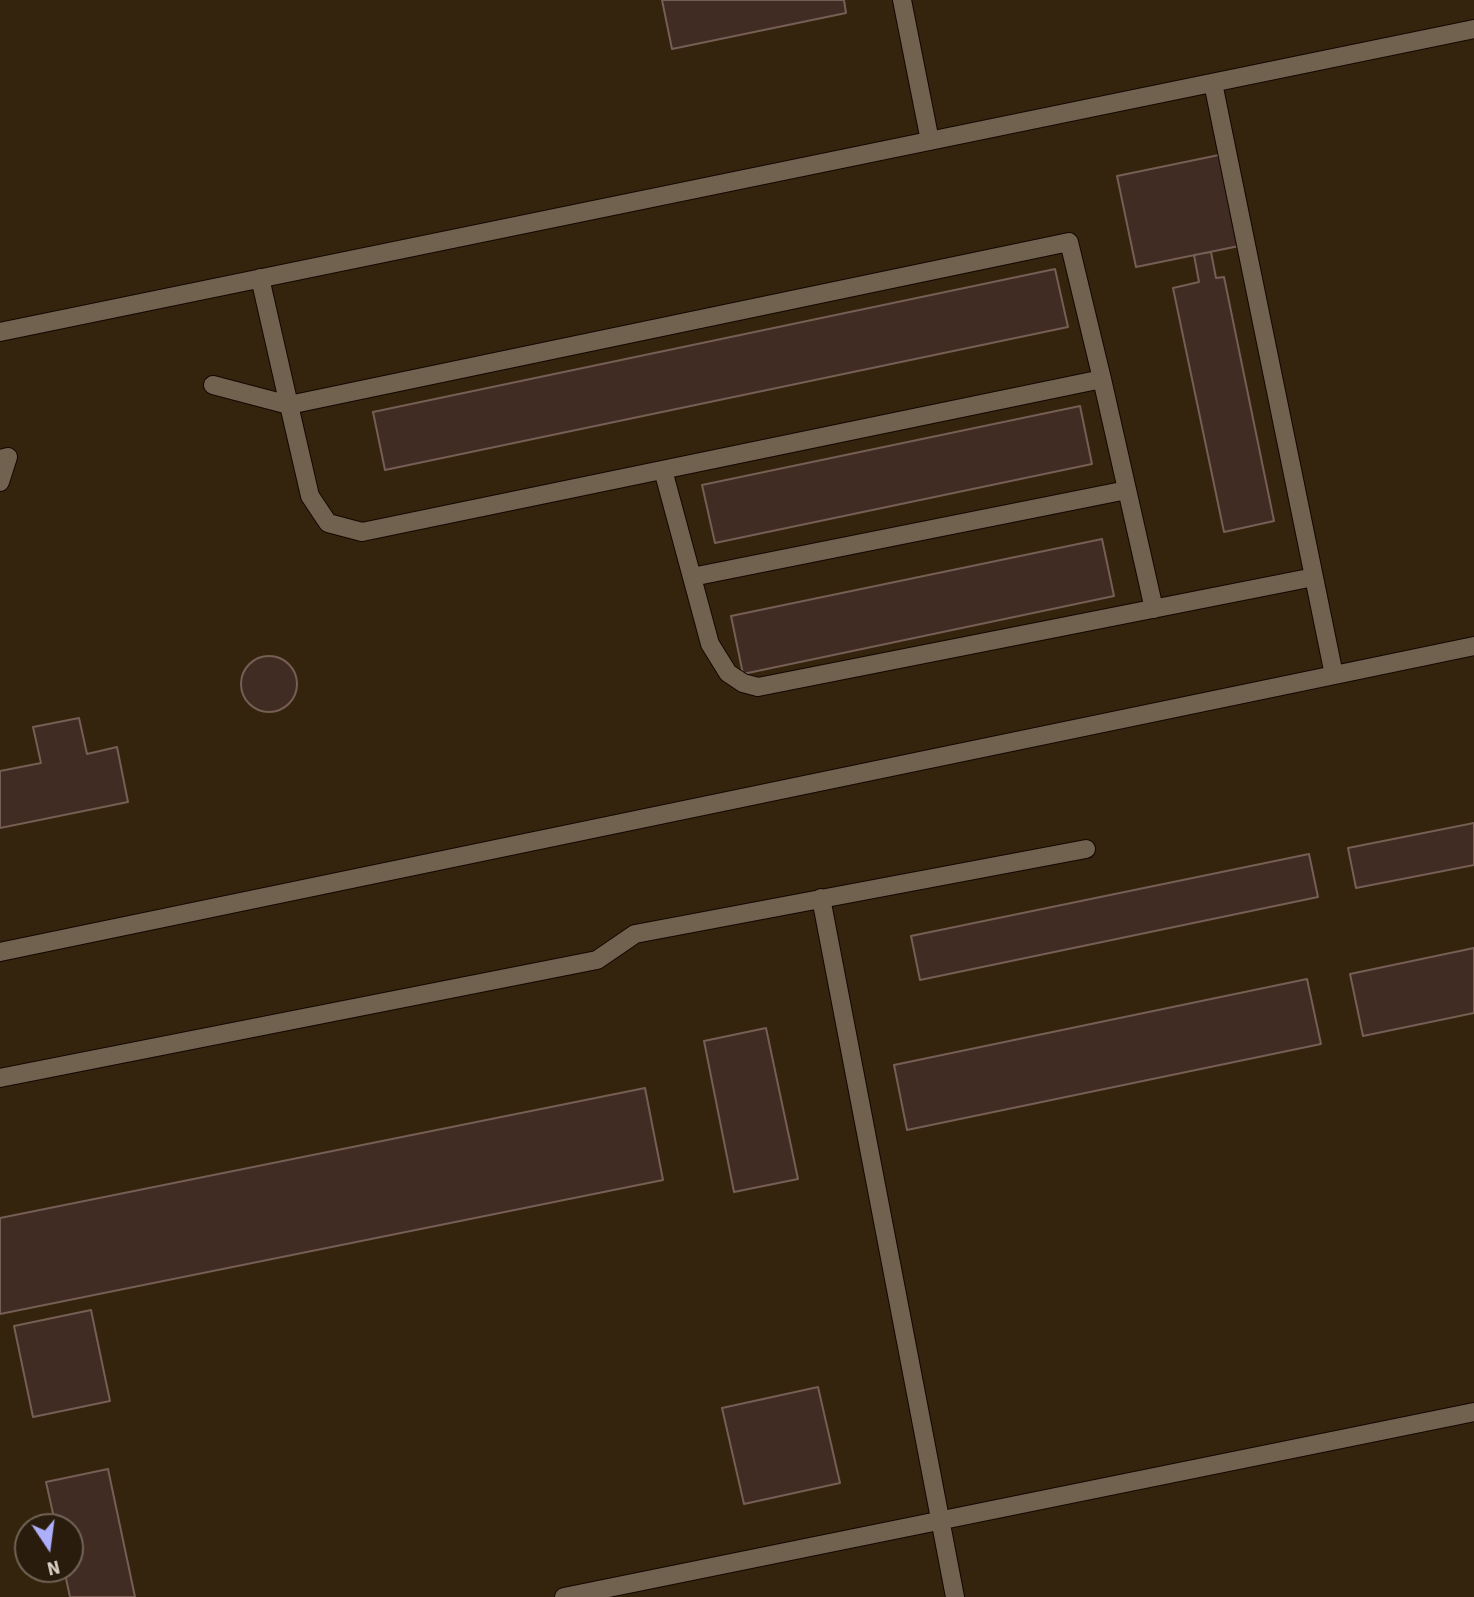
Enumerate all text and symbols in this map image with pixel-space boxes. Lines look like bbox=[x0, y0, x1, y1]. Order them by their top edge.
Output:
north arrow bbox=[14, 1513, 84, 1583]
text: N bbox=[44, 1552, 63, 1582]

